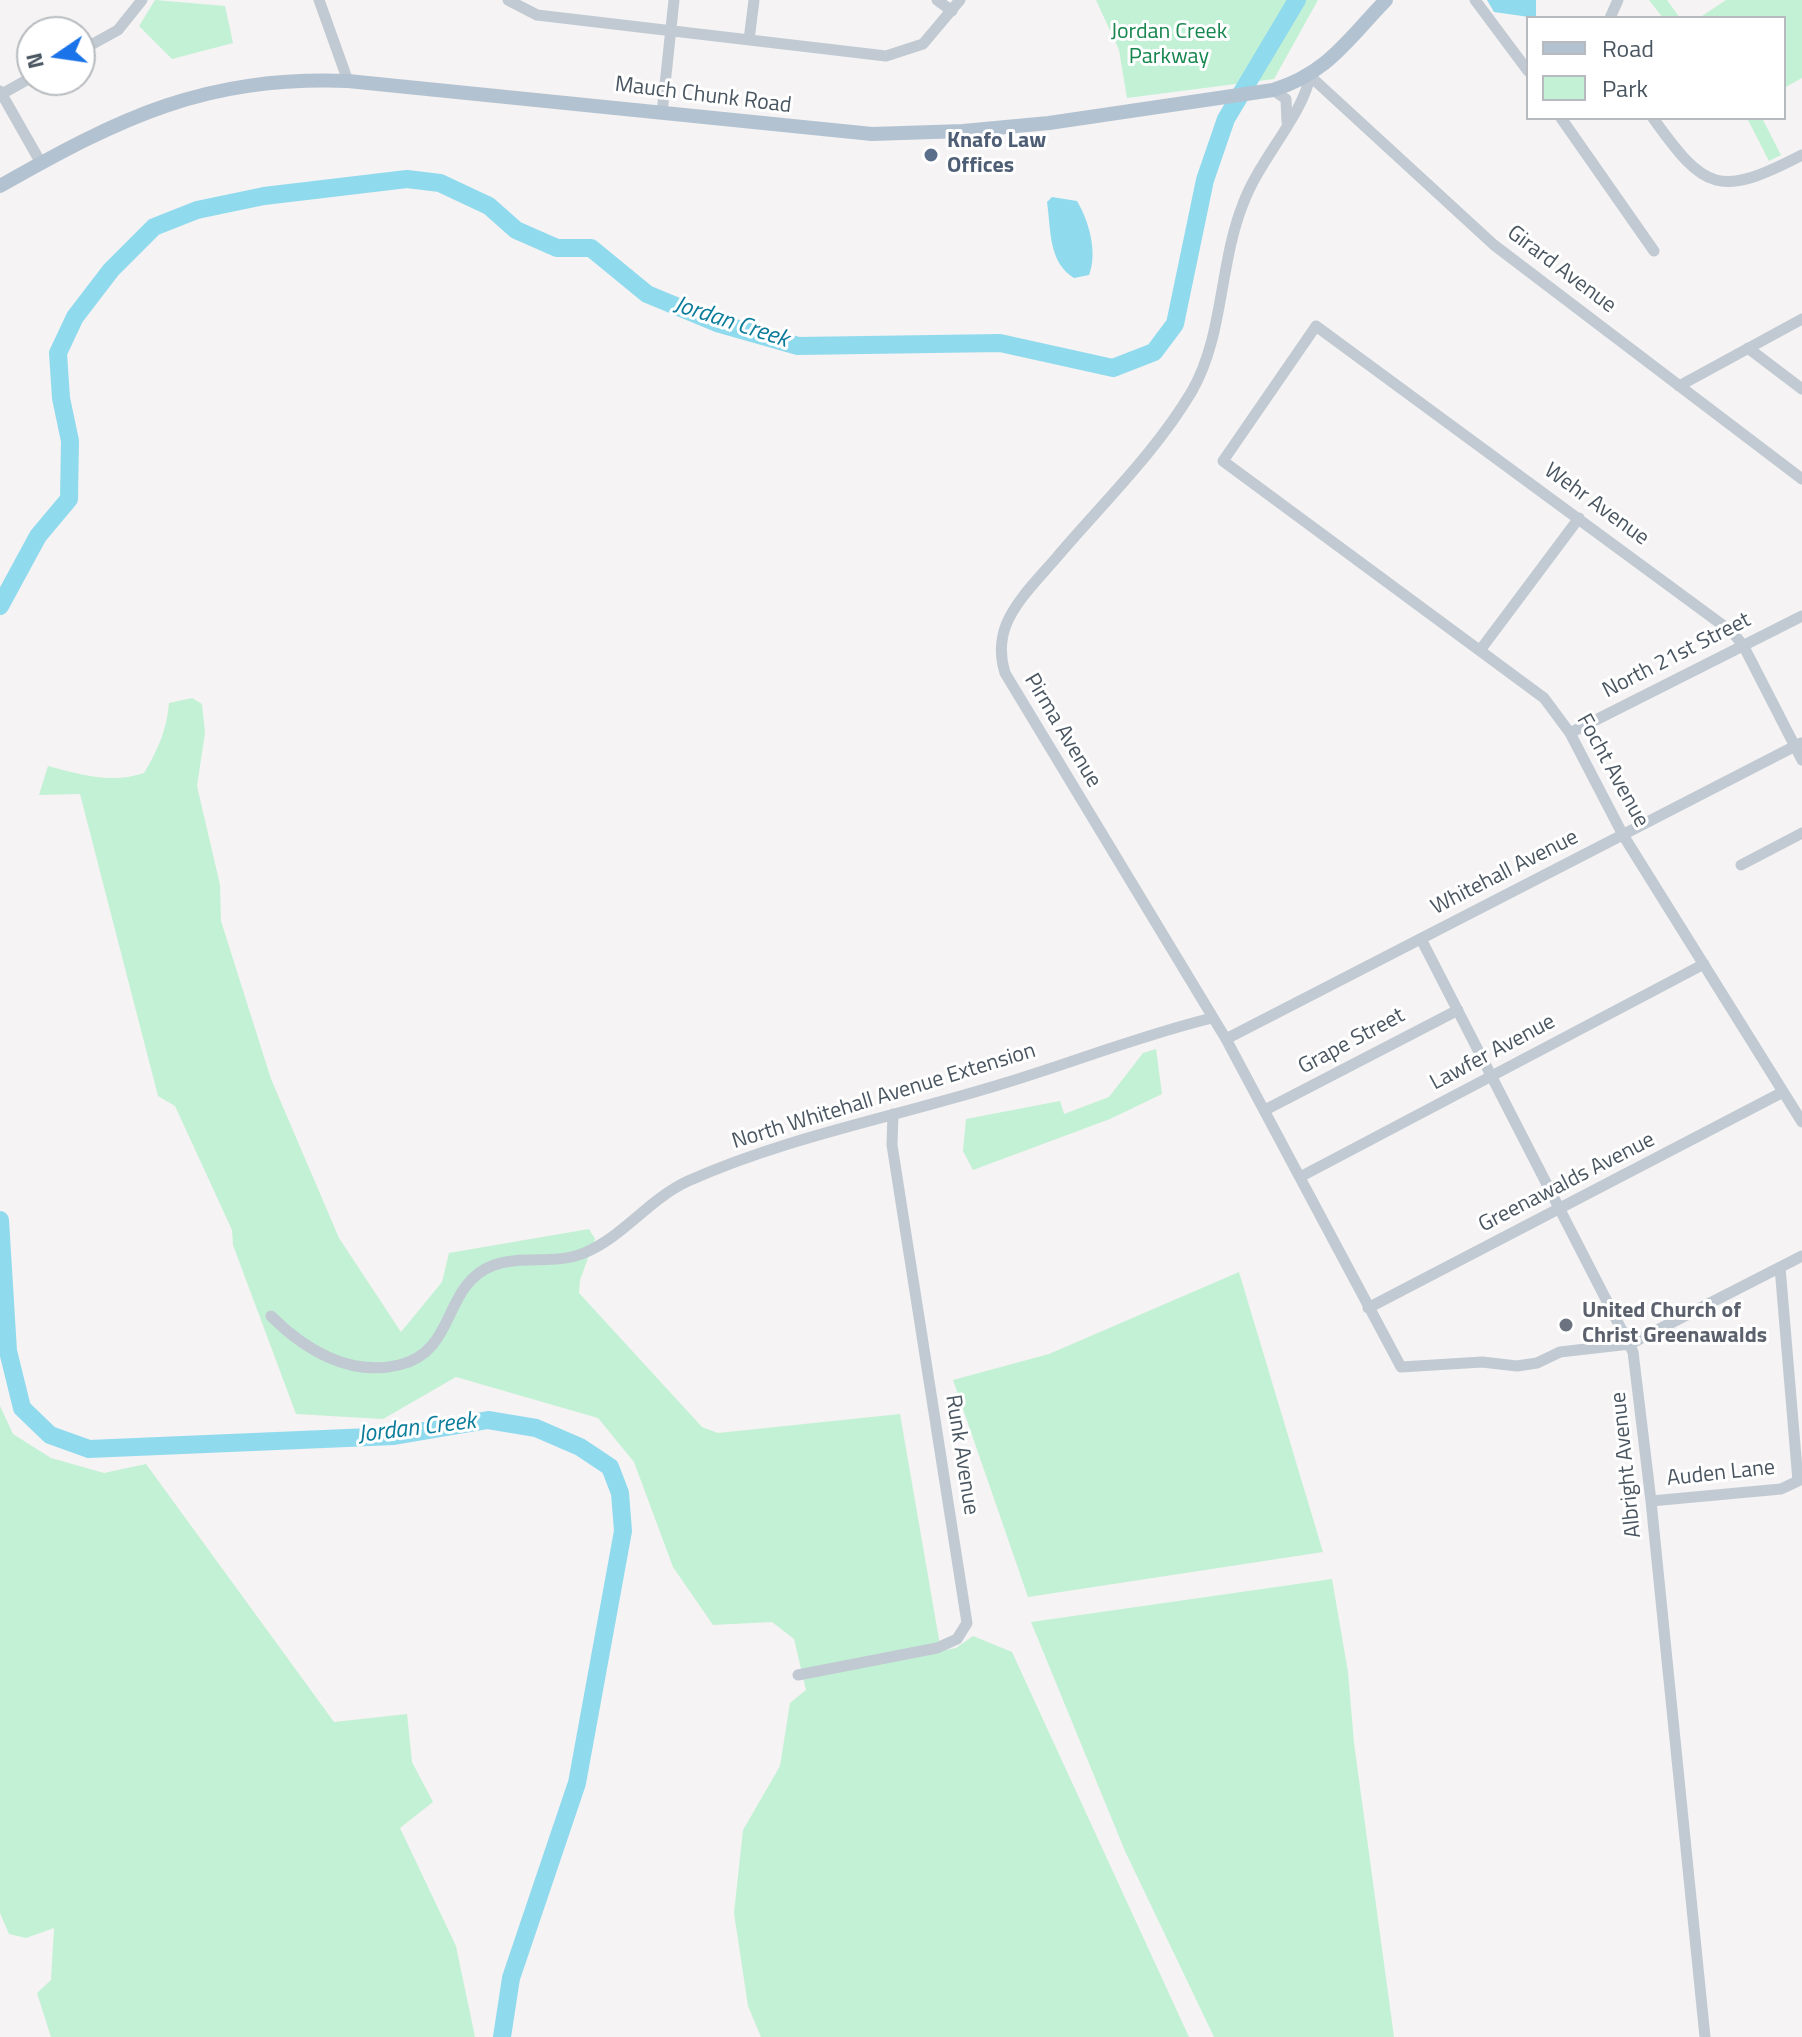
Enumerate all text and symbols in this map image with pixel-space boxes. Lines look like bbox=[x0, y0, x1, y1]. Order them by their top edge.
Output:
north arrow bbox=[16, 16, 96, 96]
legend bbox=[1526, 16, 1786, 120]
park label: Jordan Creek Parkway bbox=[1111, 20, 1227, 72]
text: Road bbox=[1602, 30, 1654, 66]
text: N bbox=[16, 50, 53, 72]
text: Park bbox=[1602, 70, 1648, 106]
street label: Mauch Chunk Road bbox=[613, 72, 793, 120]
place label: Knafo Law Offices bbox=[947, 129, 1046, 180]
marker: Knafo Law Offices bbox=[922, 146, 940, 164]
street label: Girard Avenue bbox=[1501, 220, 1621, 320]
water label: Jordan Creek bbox=[670, 291, 792, 355]
street label: Wehr Avenue bbox=[1538, 458, 1654, 552]
street label: North 21st Street bbox=[1599, 607, 1755, 705]
street label: Pirma Avenue bbox=[1018, 669, 1106, 793]
street label: Focht Avenue bbox=[1570, 710, 1654, 832]
street label: Whitehall Avenue bbox=[1427, 825, 1583, 921]
street label: Grape Street bbox=[1294, 1003, 1410, 1081]
street label: Lawfer Avenue bbox=[1426, 1009, 1560, 1097]
street label: North Whitehall Avenue Extension bbox=[729, 1038, 1039, 1156]
street label: Greenawalds Avenue bbox=[1474, 1127, 1660, 1239]
place label: United Church of Christ Greenawalds bbox=[1582, 1299, 1767, 1350]
marker: United Church of Christ Greenawalds bbox=[1557, 1316, 1575, 1334]
street label: Albright Avenue bbox=[1606, 1391, 1648, 1539]
street label: Runk Avenue bbox=[938, 1393, 984, 1517]
water label: Jordan Creek bbox=[356, 1407, 478, 1451]
street label: Auden Lane bbox=[1666, 1455, 1776, 1493]

